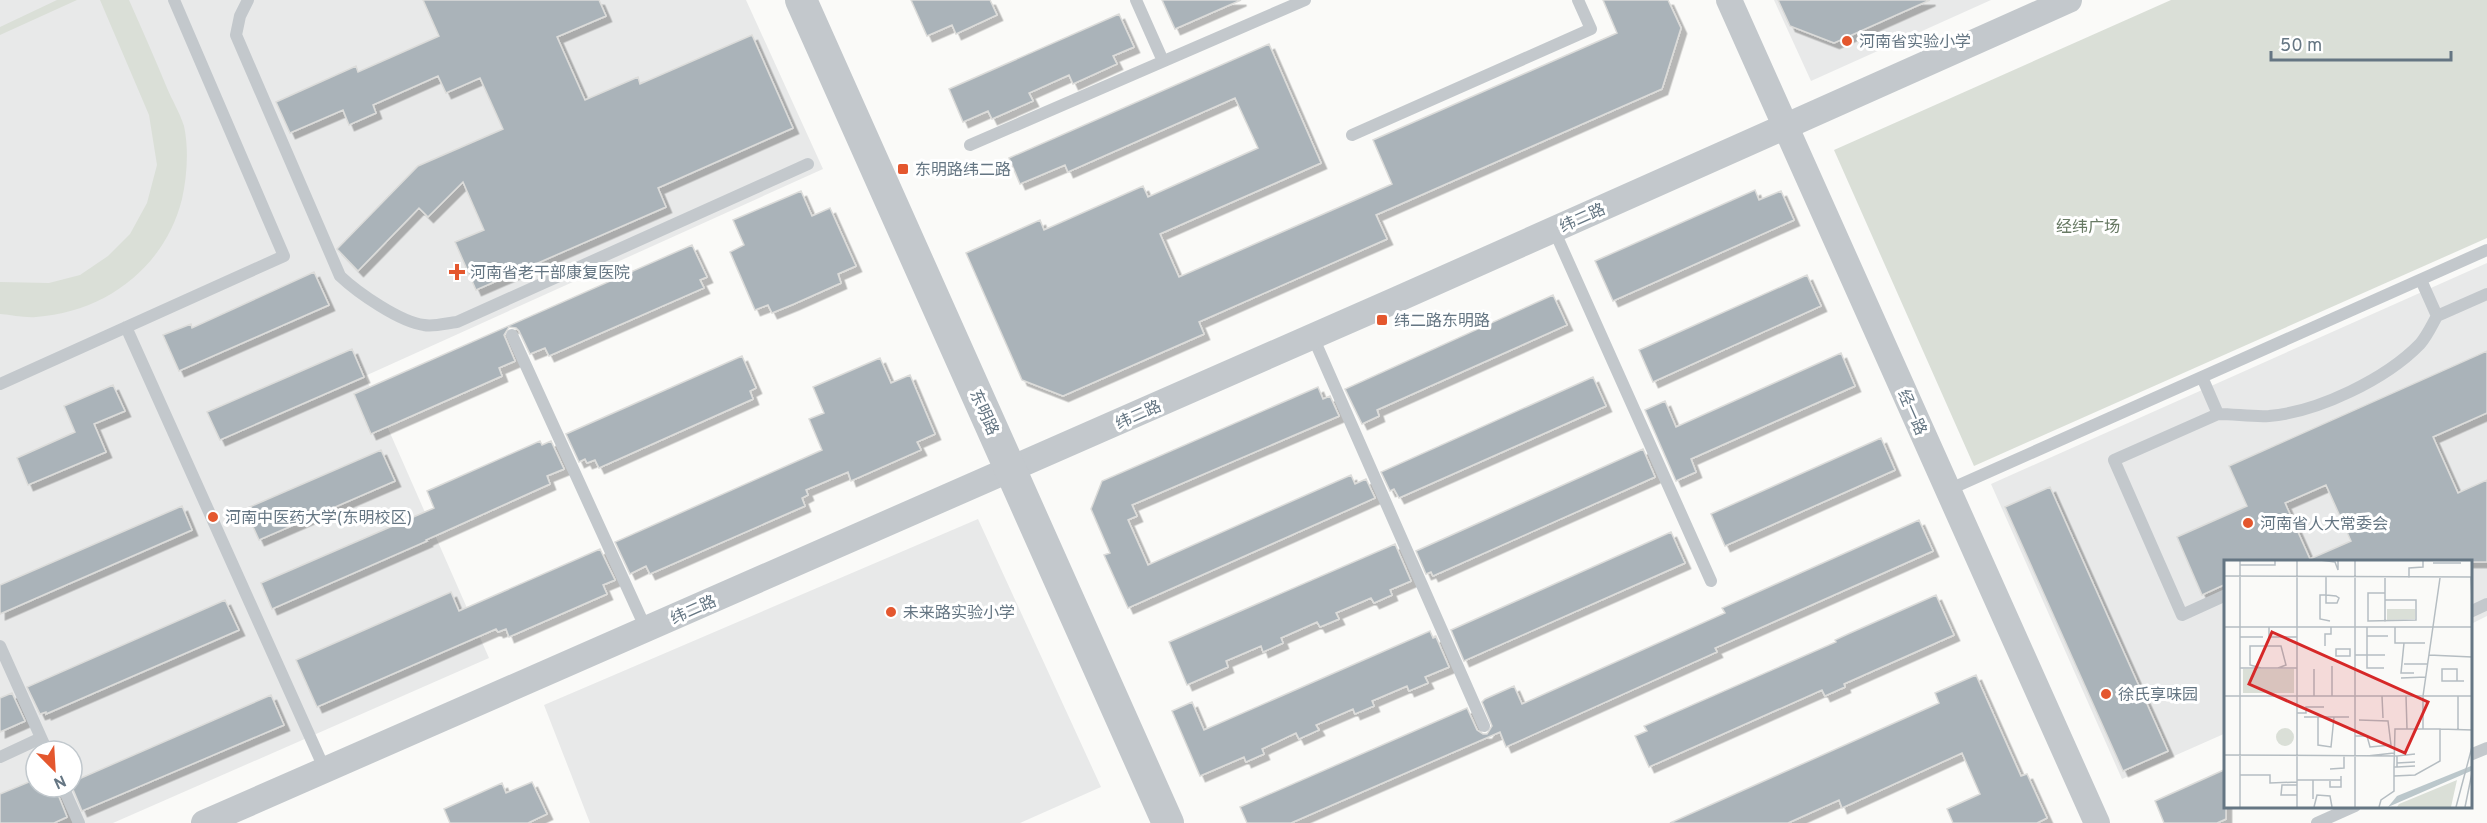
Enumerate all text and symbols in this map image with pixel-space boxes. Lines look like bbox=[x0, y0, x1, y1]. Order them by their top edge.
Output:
scale bar bbox=[2271, 24, 2451, 62]
place label: 河南省实验小学 bbox=[1859, 33, 1971, 53]
marker: 河南省实验小学 bbox=[1840, 34, 1854, 48]
text: 50 m bbox=[2280, 35, 2322, 58]
place label: 东明路纬二路 bbox=[915, 161, 1011, 181]
marker: 东明路纬二路 bbox=[896, 162, 910, 176]
street label: 纬二路 bbox=[1557, 200, 1609, 238]
park label: 经纬广场 bbox=[2056, 218, 2120, 238]
marker: 河南省老干部康复医院 bbox=[448, 263, 466, 281]
place label: 河南省老干部康复医院 bbox=[470, 264, 630, 284]
place label: 纬二路东明路 bbox=[1394, 312, 1490, 332]
marker: 纬二路东明路 bbox=[1375, 313, 1389, 327]
street label: 东明路 bbox=[964, 387, 1002, 439]
street label: 经一路 bbox=[1892, 387, 1930, 439]
street label: 纬二路 bbox=[1113, 397, 1165, 435]
place label: 河南中医药大学(东明校区) bbox=[225, 509, 412, 529]
marker: 河南中医药大学(东明校区) bbox=[206, 510, 220, 524]
place label: 河南省人大常委会 bbox=[2260, 515, 2388, 535]
marker: 河南省人大常委会 bbox=[2241, 516, 2255, 530]
inset map bbox=[2224, 560, 2472, 808]
street label: 纬二路 bbox=[668, 592, 720, 630]
place label: 未来路实验小学 bbox=[903, 604, 1015, 624]
marker: 未来路实验小学 bbox=[884, 605, 898, 619]
place label: 徐氏享味园 bbox=[2118, 686, 2198, 706]
marker: 徐氏享味园 bbox=[2099, 687, 2113, 701]
north arrow bbox=[24, 739, 84, 799]
text: N bbox=[50, 769, 69, 792]

